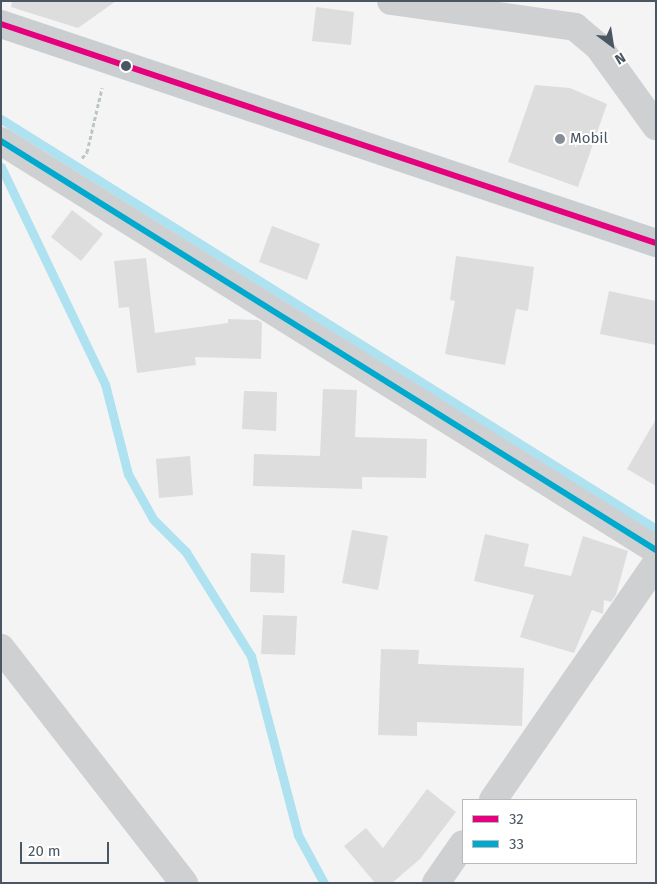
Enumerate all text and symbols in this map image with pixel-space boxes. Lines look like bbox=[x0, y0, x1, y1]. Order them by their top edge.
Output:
north arrow bbox=[587, 20, 637, 70]
text: N bbox=[612, 49, 628, 68]
unlabelled marker bbox=[121, 61, 131, 71]
place label: Mobil bbox=[570, 130, 608, 148]
marker: Mobil bbox=[554, 133, 566, 145]
legend bbox=[462, 799, 637, 864]
text: 32 bbox=[509, 810, 524, 828]
scale bar bbox=[22, 832, 111, 864]
text: 33 bbox=[509, 835, 524, 853]
text: 20 m bbox=[28, 842, 61, 860]

